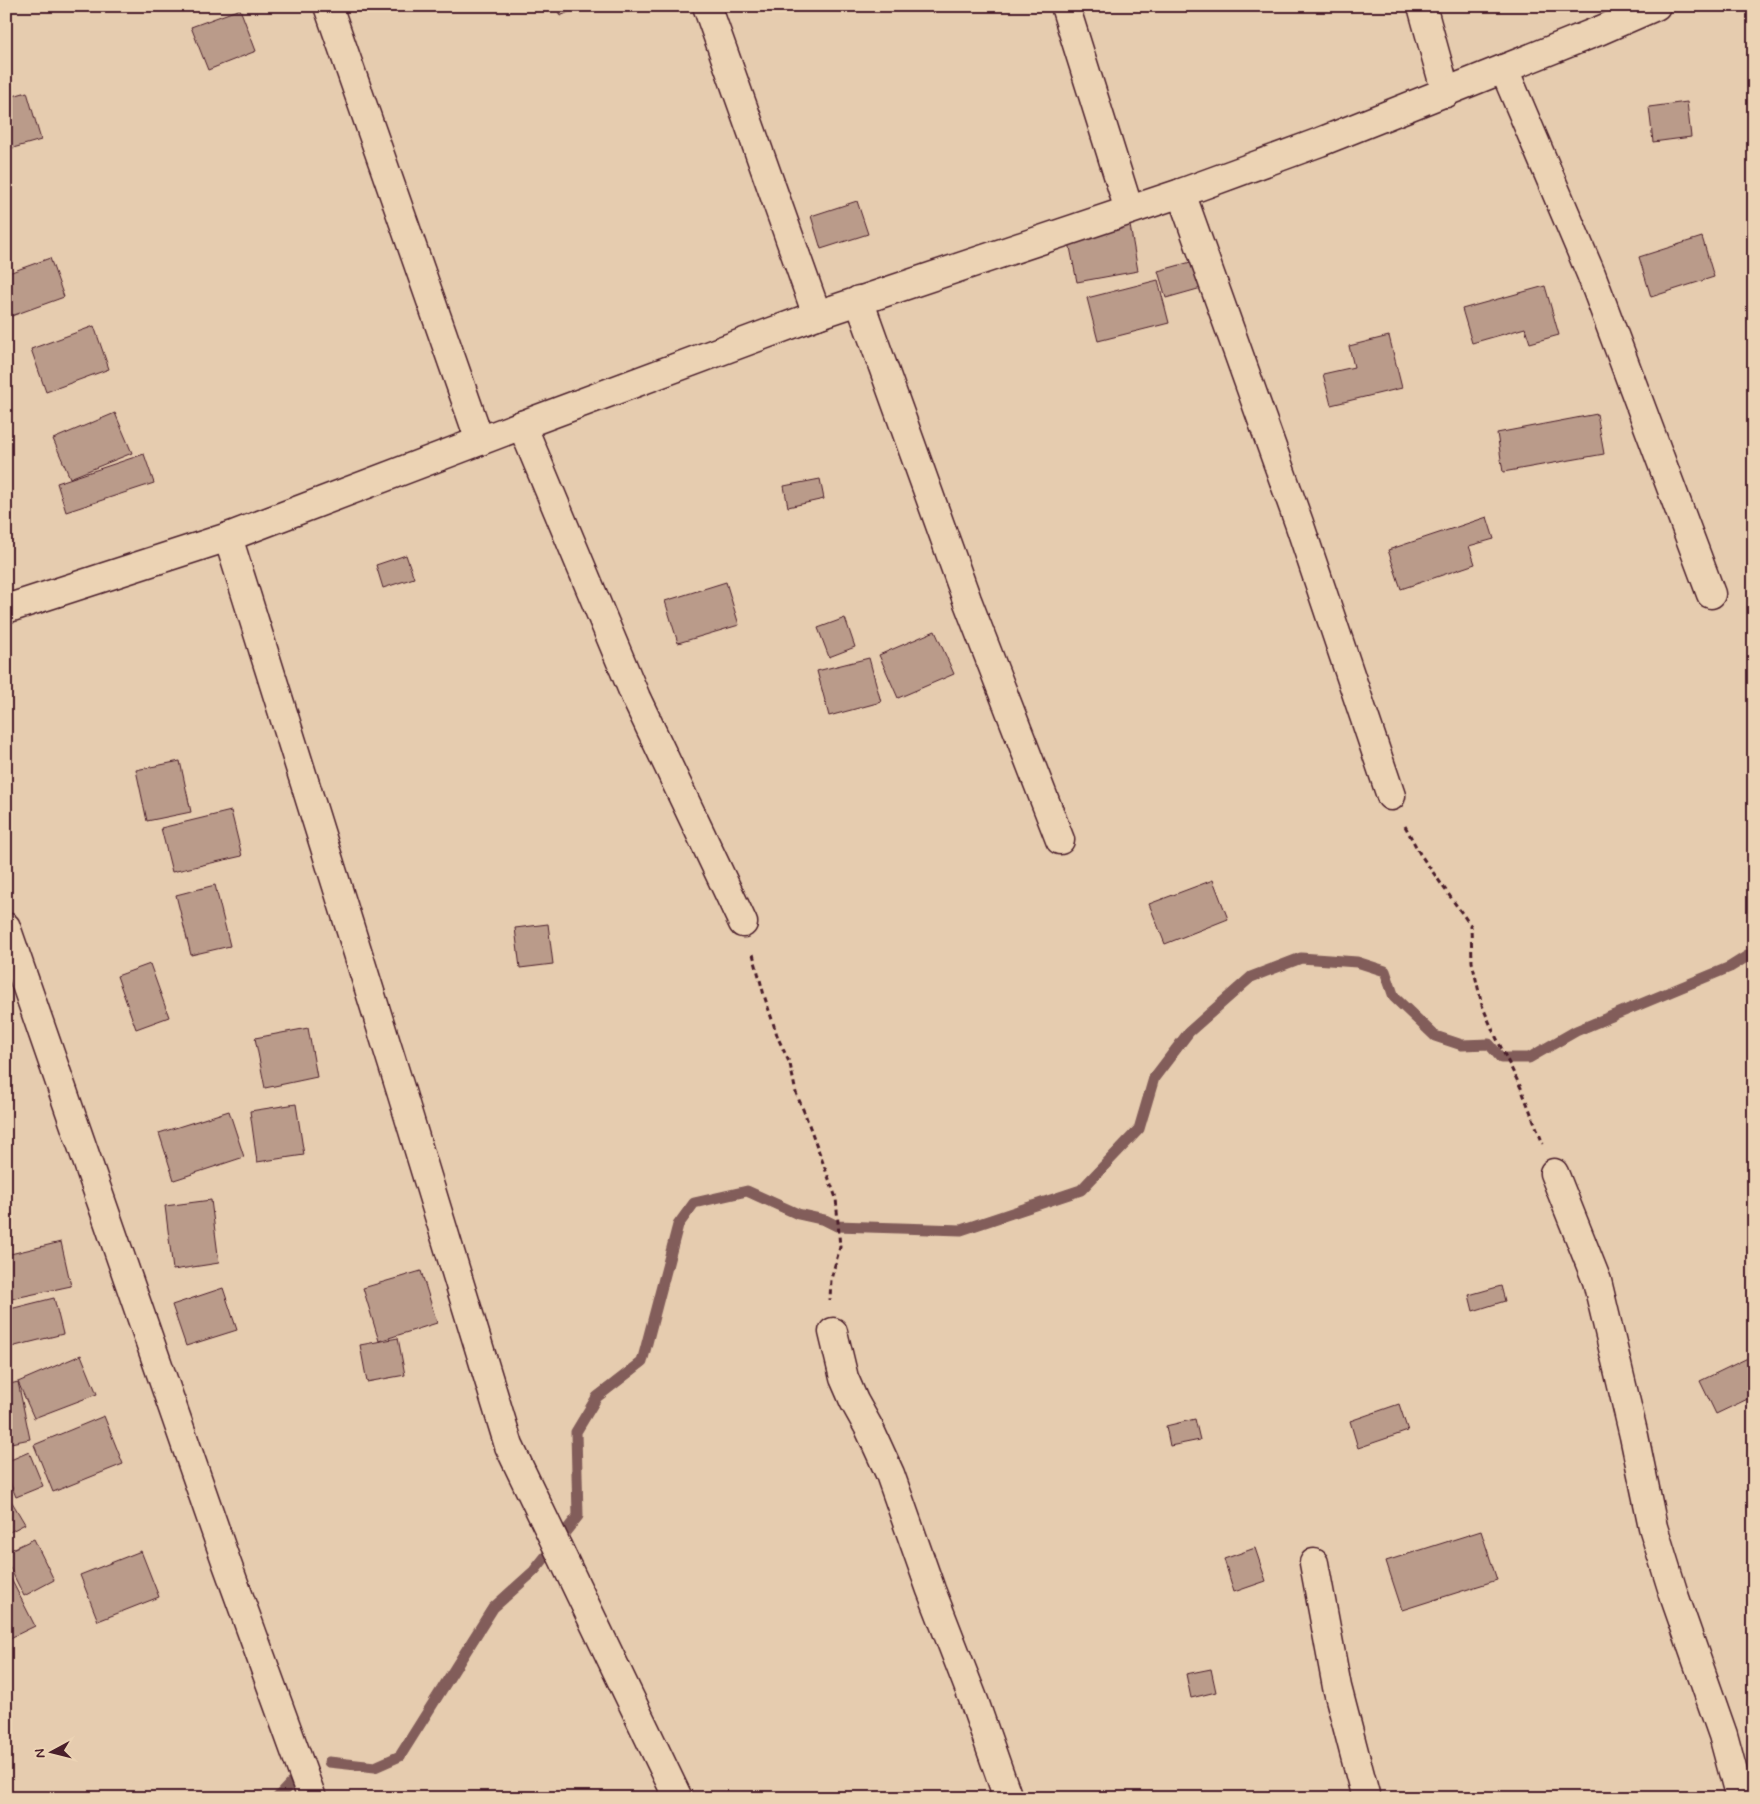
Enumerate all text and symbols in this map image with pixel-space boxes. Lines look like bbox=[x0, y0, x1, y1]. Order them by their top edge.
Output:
north arrow bbox=[28, 1726, 78, 1776]
text: N bbox=[31, 1748, 50, 1759]

